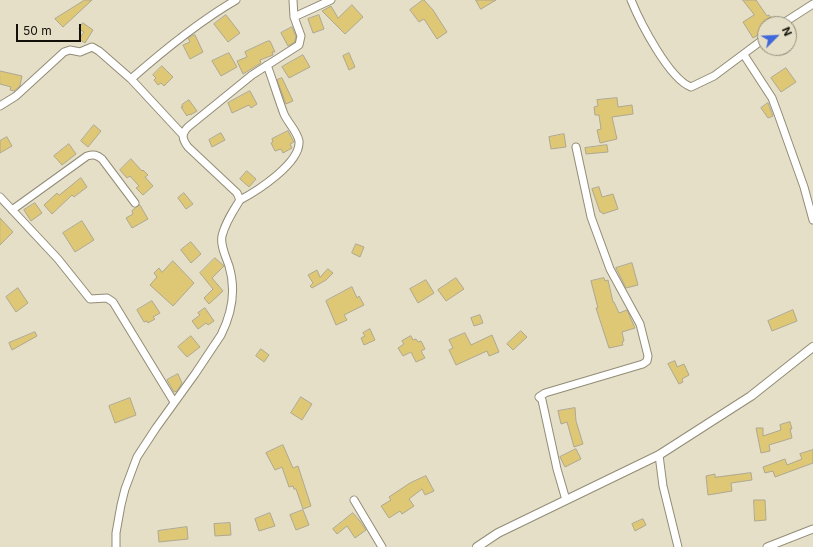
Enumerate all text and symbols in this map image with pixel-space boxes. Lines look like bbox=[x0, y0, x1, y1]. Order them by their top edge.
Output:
scale bar bbox=[18, 16, 83, 42]
north arrow bbox=[757, 16, 797, 56]
text: 50 m bbox=[23, 23, 52, 38]
text: N bbox=[779, 25, 795, 38]

